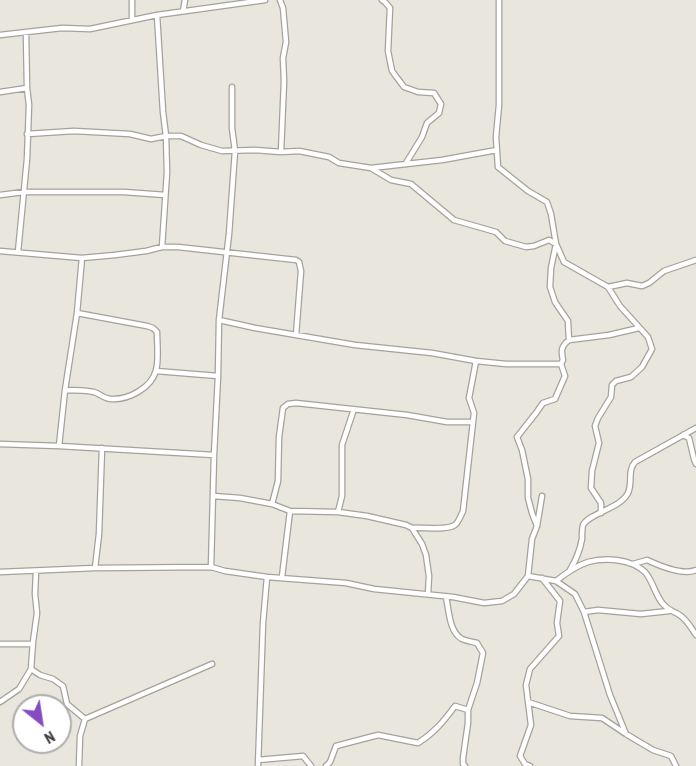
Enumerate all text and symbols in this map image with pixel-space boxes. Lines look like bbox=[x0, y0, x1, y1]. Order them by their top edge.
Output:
north arrow bbox=[12, 694, 72, 754]
text: N bbox=[41, 727, 59, 749]

